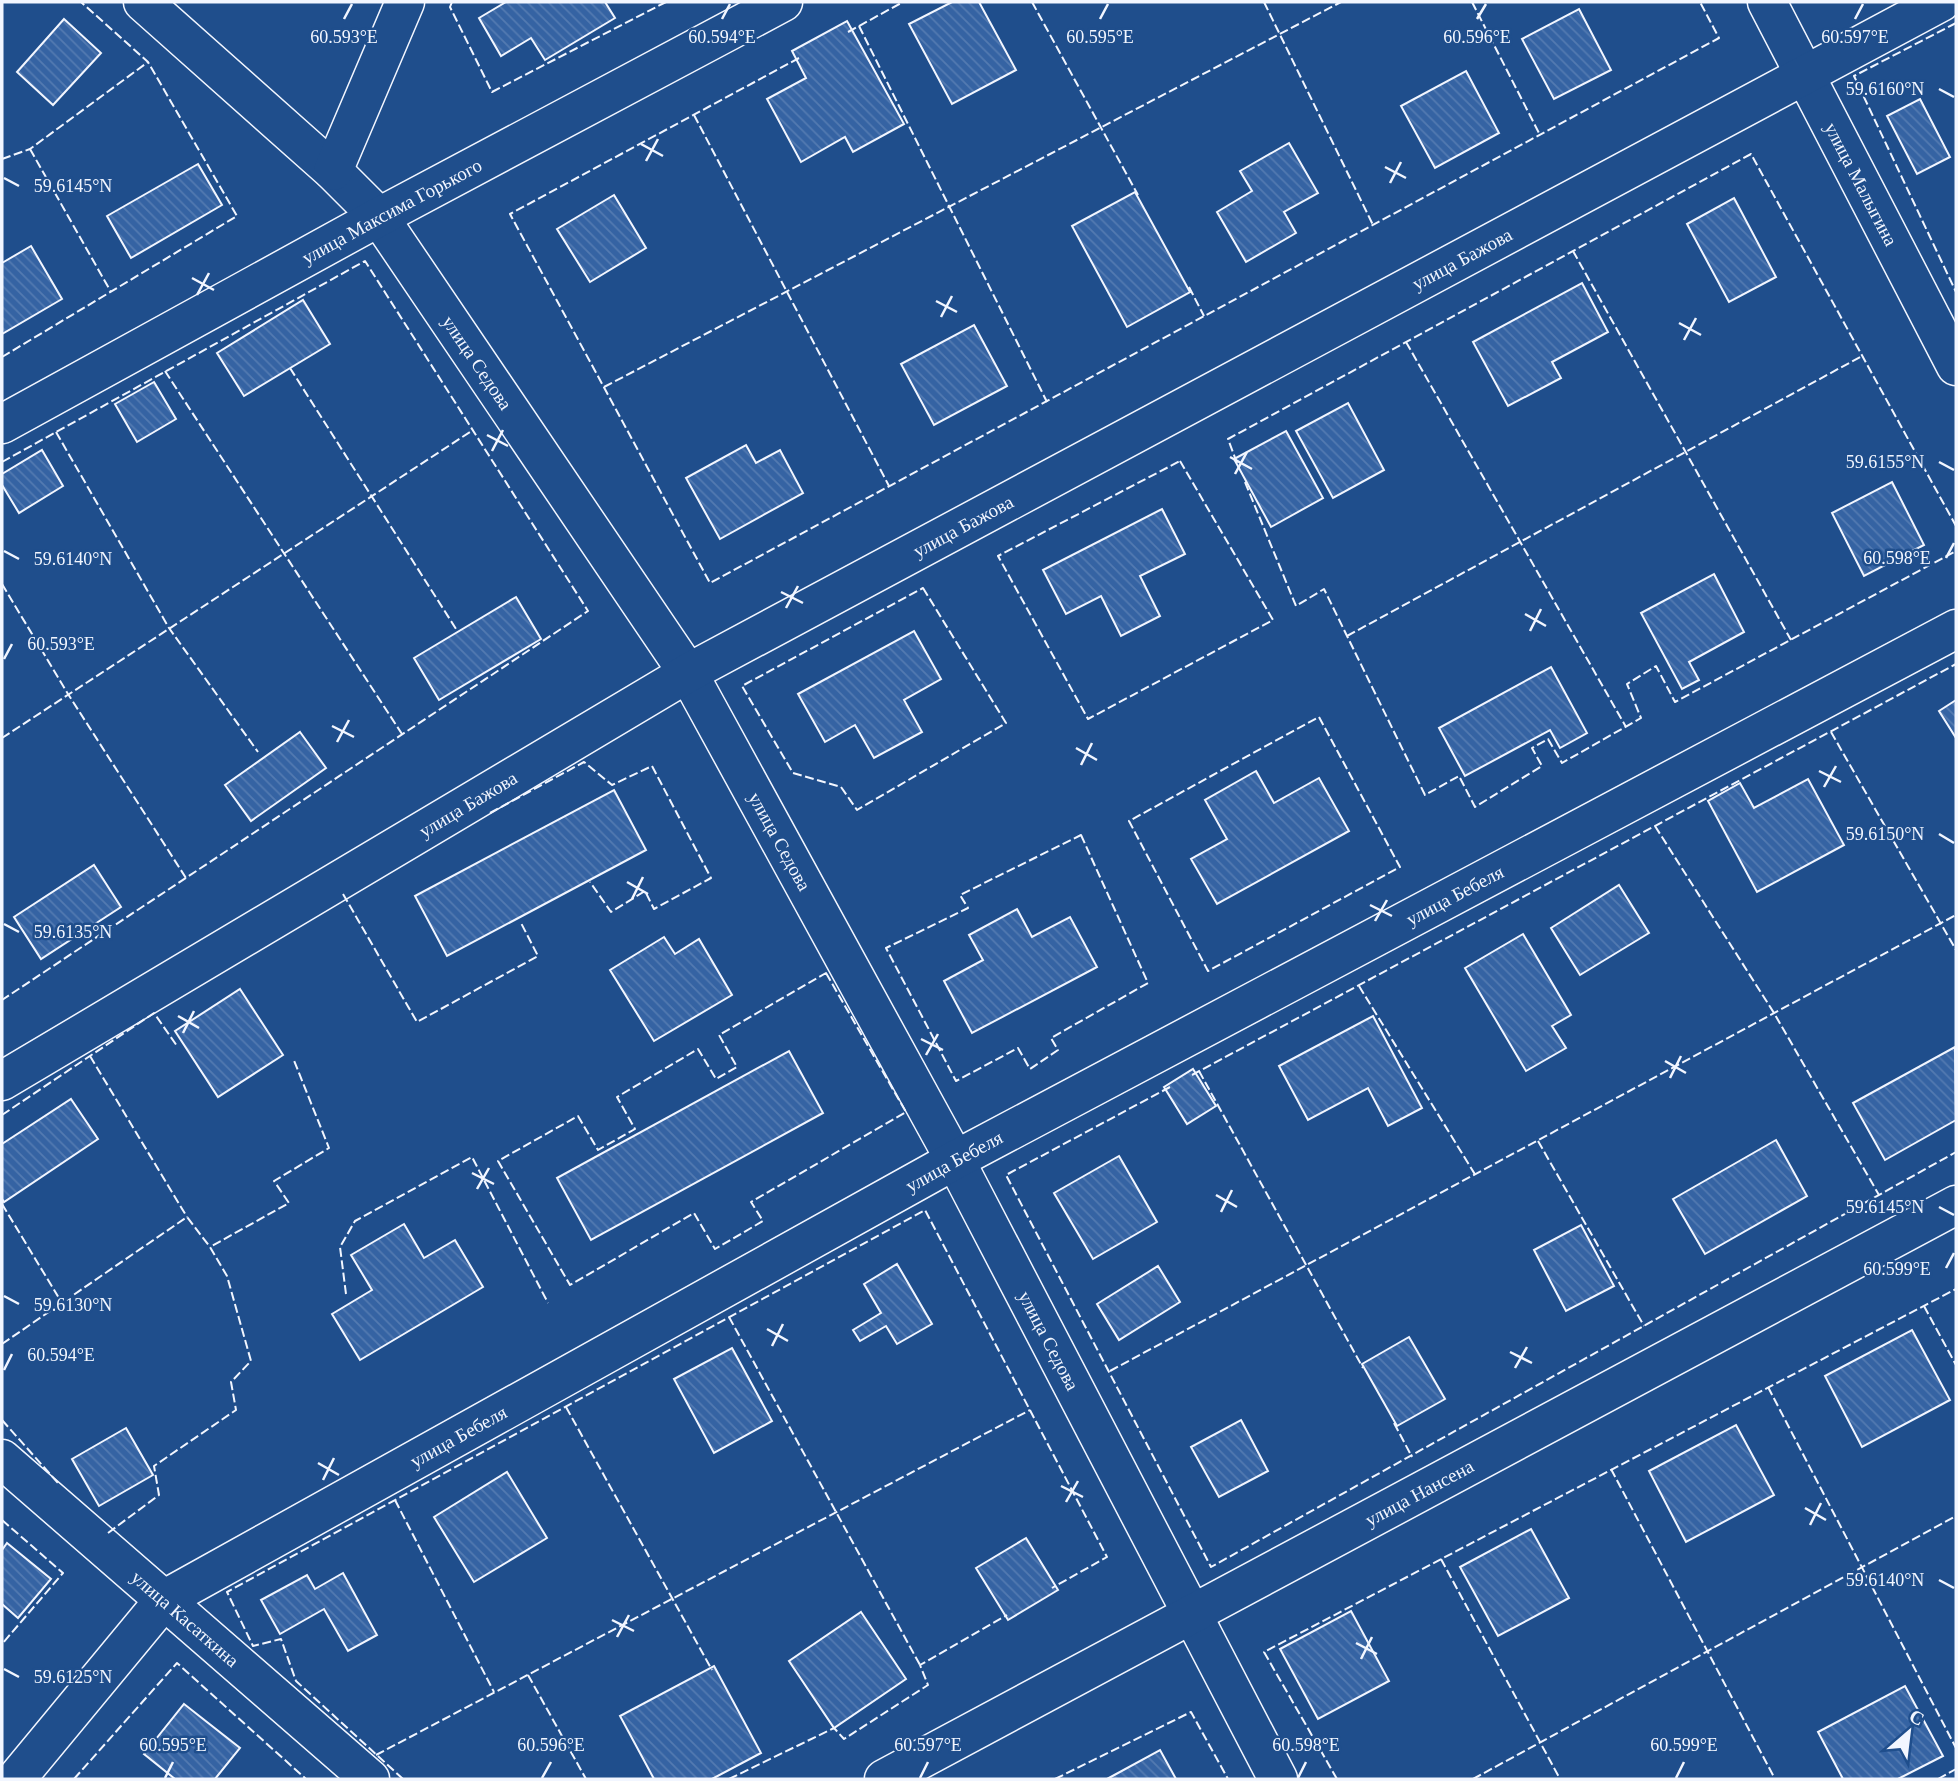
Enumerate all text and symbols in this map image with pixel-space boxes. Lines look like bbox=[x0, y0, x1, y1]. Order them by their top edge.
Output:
text: 60.593°E bbox=[310, 27, 378, 47]
text: 60.594°E bbox=[688, 27, 756, 47]
text: 60.595°E bbox=[1066, 27, 1134, 47]
text: 60.596°E bbox=[1443, 27, 1511, 47]
text: 60.597°E bbox=[1821, 27, 1889, 47]
text: 59.6160°N bbox=[1846, 79, 1924, 99]
street label: улица Малыгина bbox=[1821, 119, 1902, 250]
street label: улица Максима Горького bbox=[298, 154, 485, 268]
text: 59.6145°N bbox=[34, 176, 112, 196]
street label: улица Бажова bbox=[1408, 223, 1516, 294]
street label: улица Седова bbox=[438, 311, 517, 414]
text: 59.6155°N bbox=[1846, 452, 1924, 472]
street label: улица Бажова bbox=[909, 490, 1017, 561]
text: 60.598°E bbox=[1863, 548, 1931, 568]
text: 59.6140°N bbox=[34, 549, 112, 569]
text: 60.593°E bbox=[27, 634, 95, 654]
street label: улица Бажова bbox=[415, 766, 521, 841]
street label: улица Седова bbox=[745, 788, 816, 895]
text: 59.6150°N bbox=[1846, 824, 1924, 844]
street label: улица Бебеля bbox=[1402, 860, 1507, 929]
text: 59.6135°N bbox=[34, 922, 112, 942]
street label: улица Бебеля bbox=[902, 1126, 1006, 1196]
text: 59.6145°N bbox=[1846, 1197, 1924, 1217]
text: 60.599°E bbox=[1863, 1259, 1931, 1279]
street label: улица Седова bbox=[1015, 1287, 1084, 1394]
text: 59.6130°N bbox=[34, 1295, 112, 1315]
text: 60.594°E bbox=[27, 1345, 95, 1365]
street label: улица Бебеля bbox=[406, 1401, 510, 1471]
street label: улица Нансена bbox=[1361, 1455, 1477, 1530]
street label: улица Касаткина bbox=[127, 1566, 244, 1671]
text: 59.6140°N bbox=[1846, 1570, 1924, 1590]
text: 59.6125°N bbox=[34, 1667, 112, 1687]
north arrow bbox=[1874, 1697, 1944, 1767]
text: С bbox=[1906, 1705, 1928, 1730]
text: 60.595°E bbox=[139, 1735, 207, 1755]
text: 60.596°E bbox=[517, 1735, 585, 1755]
text: 60.597°E bbox=[894, 1735, 962, 1755]
text: 60.598°E bbox=[1272, 1735, 1340, 1755]
text: 60.599°E bbox=[1650, 1735, 1718, 1755]

